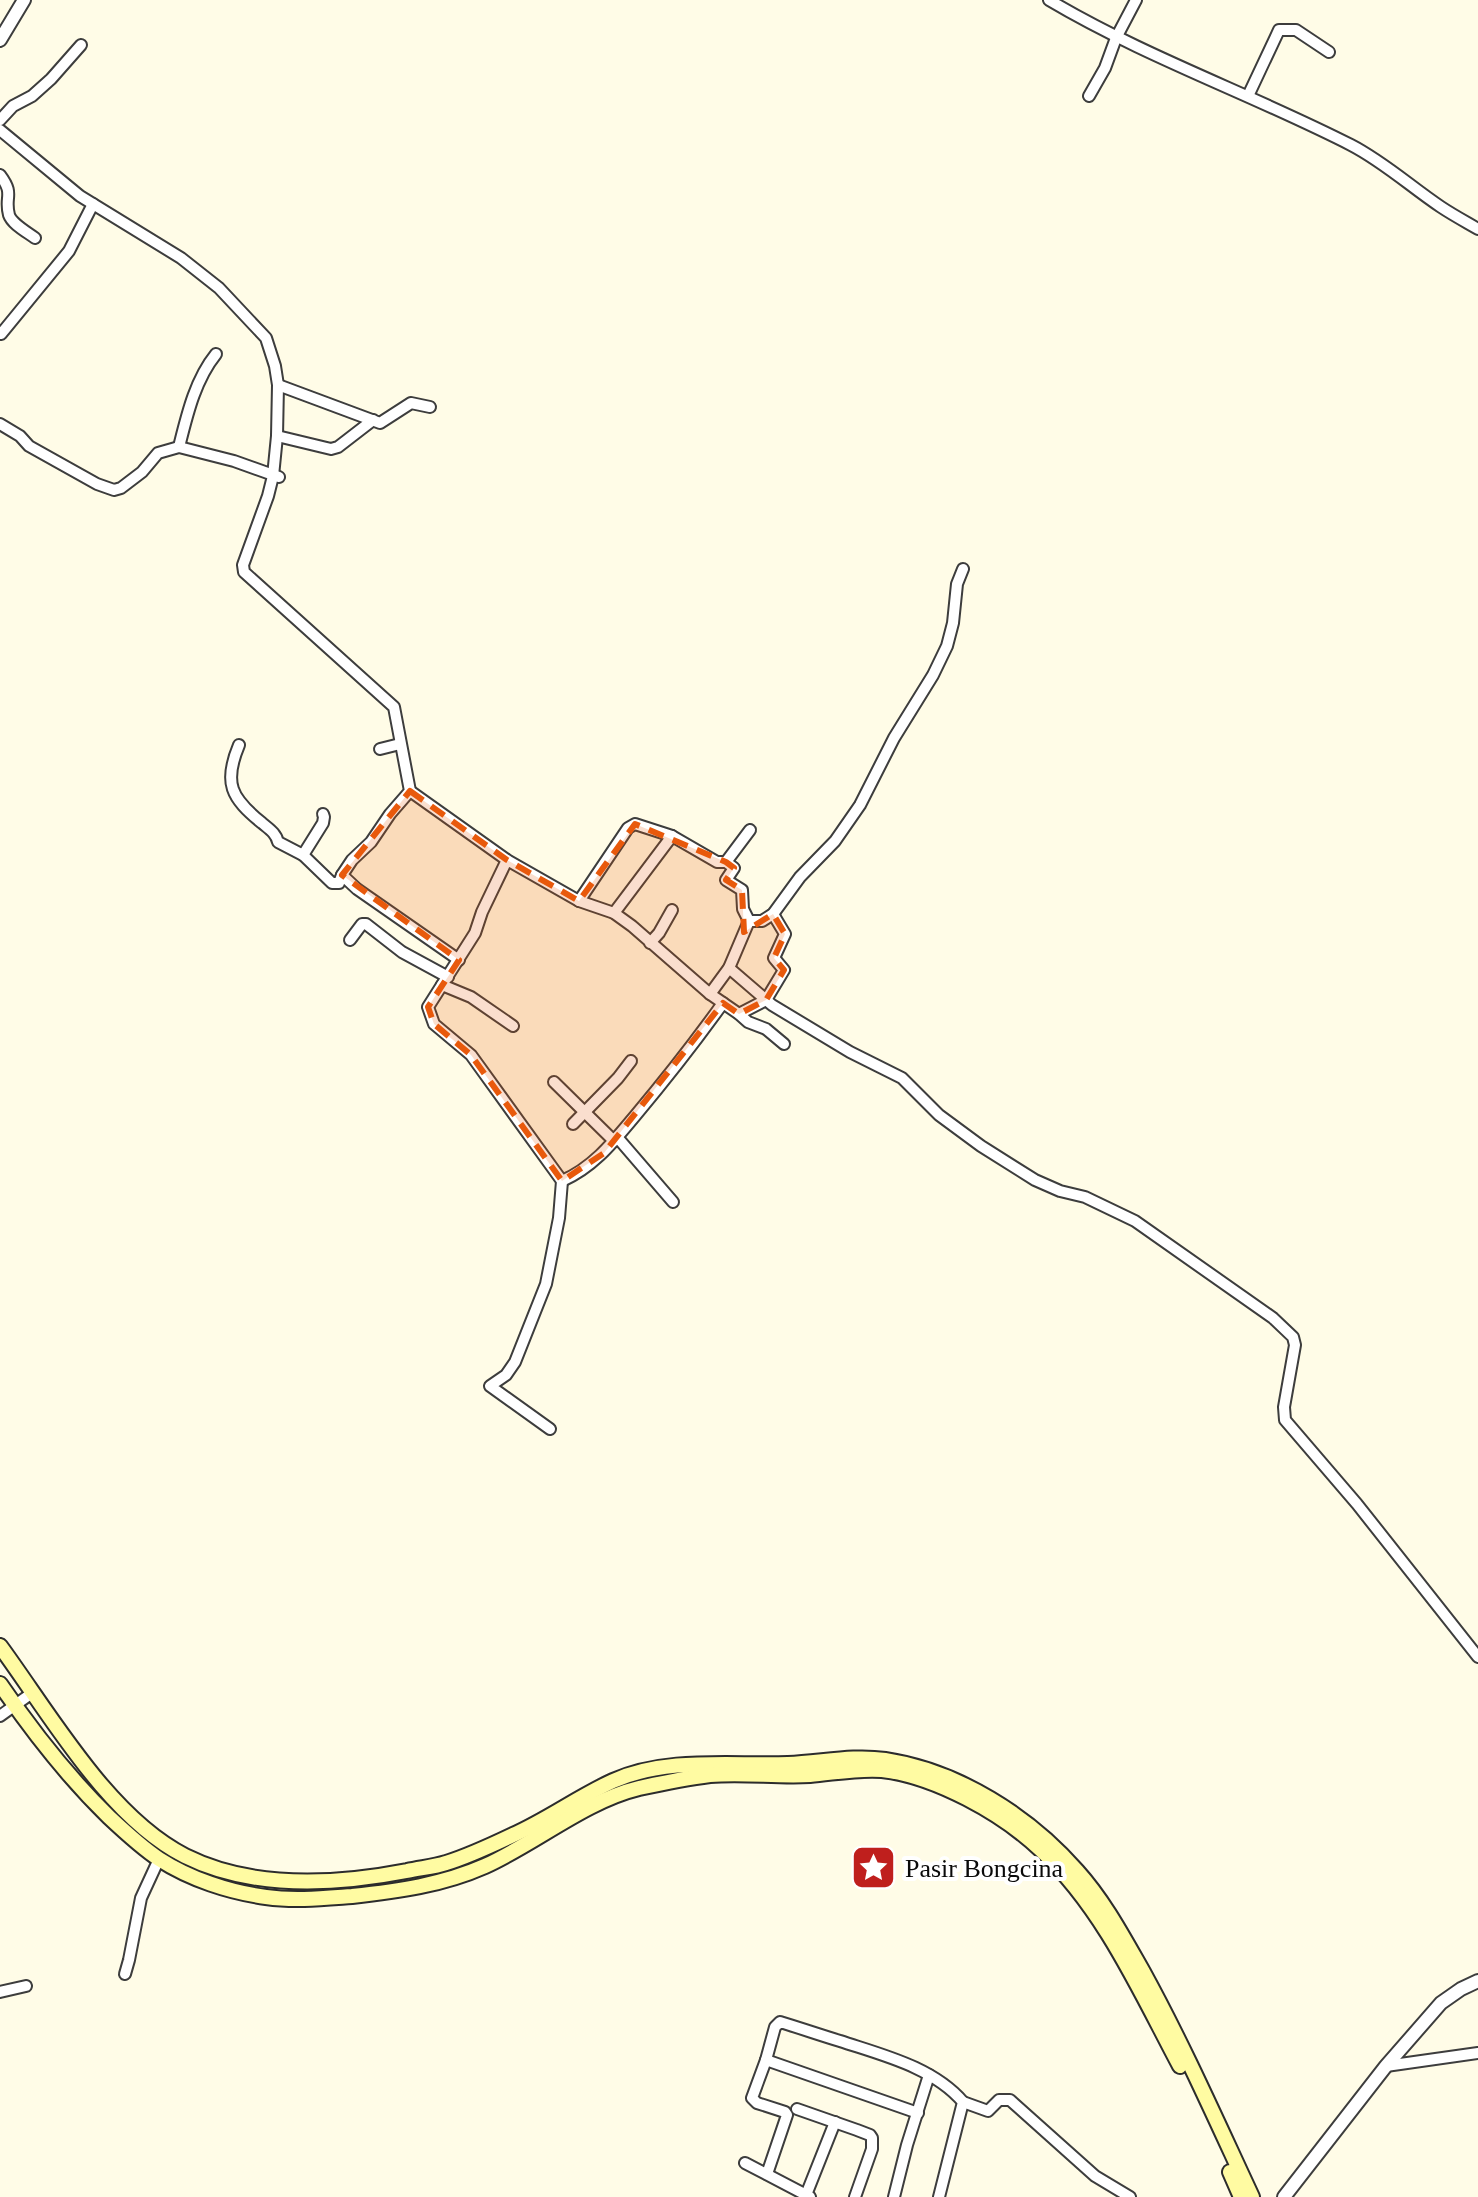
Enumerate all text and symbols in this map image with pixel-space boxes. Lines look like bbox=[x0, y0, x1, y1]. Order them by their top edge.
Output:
place icon: Pasir Bongcina bbox=[850, 1844, 898, 1892]
place label: Pasir Bongcina bbox=[905, 1854, 1064, 1883]

